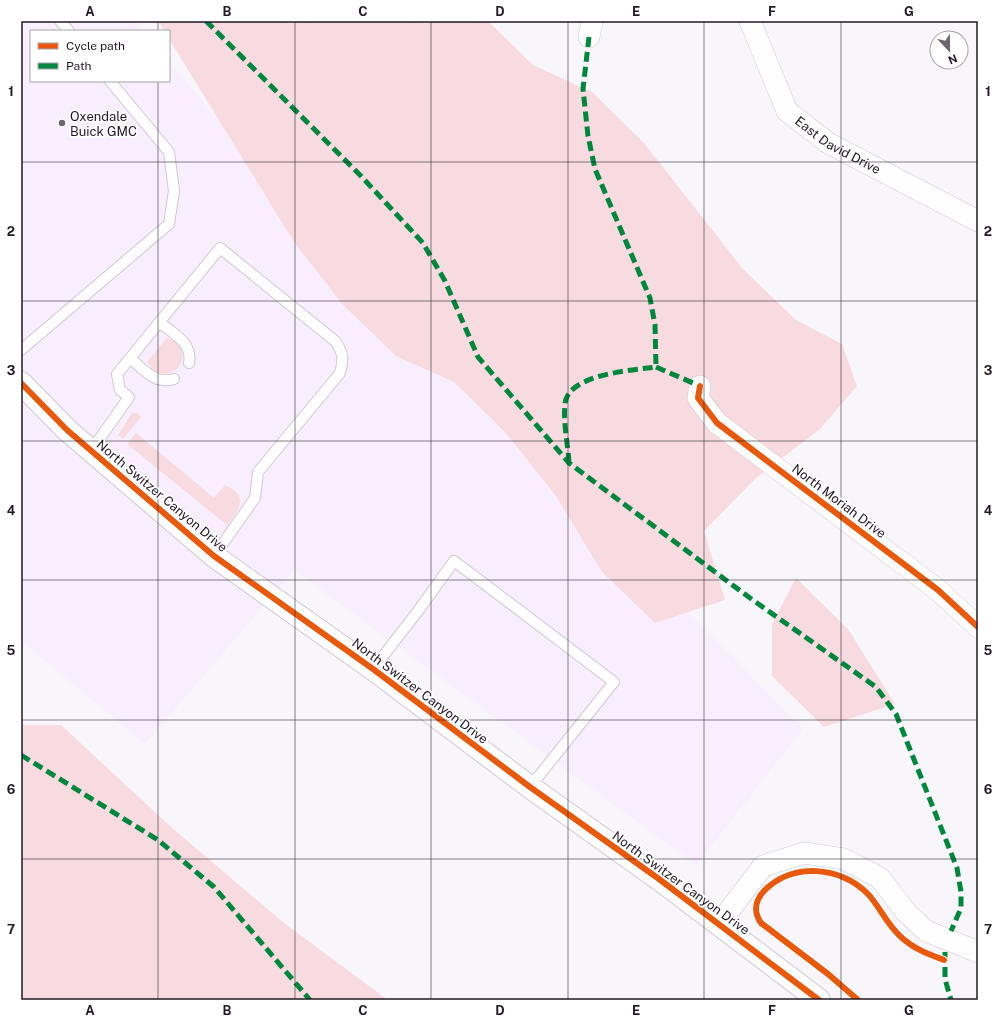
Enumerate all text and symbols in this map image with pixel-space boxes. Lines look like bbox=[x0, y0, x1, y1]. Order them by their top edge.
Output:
text: A bbox=[85, 4, 95, 19]
text: B bbox=[223, 4, 232, 19]
text: C bbox=[358, 4, 368, 19]
text: D bbox=[495, 4, 505, 19]
text: E bbox=[632, 4, 640, 19]
text: F bbox=[768, 4, 776, 19]
text: G bbox=[904, 4, 914, 19]
legend bbox=[30, 30, 170, 82]
north arrow bbox=[929, 30, 969, 70]
text: Cycle path bbox=[66, 39, 125, 53]
text: N bbox=[947, 52, 959, 66]
text: Path bbox=[66, 59, 92, 73]
text: 1 bbox=[8, 84, 14, 99]
text: 1 bbox=[985, 84, 991, 99]
place label: Oxendale Buick GMC bbox=[70, 109, 137, 139]
street label: East David Drive bbox=[793, 113, 883, 177]
marker: Oxendale Buick GMC bbox=[57, 118, 67, 128]
text: 2 bbox=[7, 224, 15, 239]
text: 2 bbox=[984, 224, 992, 239]
text: 3 bbox=[7, 363, 16, 378]
text: 3 bbox=[984, 363, 993, 378]
street label: North Switzer Canyon Drive bbox=[94, 437, 230, 555]
street label: North Moriah Drive bbox=[789, 461, 889, 541]
text: 4 bbox=[7, 503, 16, 518]
text: 4 bbox=[984, 503, 993, 518]
street label: North Switzer Canyon Drive bbox=[349, 635, 491, 747]
text: 5 bbox=[7, 643, 16, 658]
text: 5 bbox=[984, 643, 993, 658]
text: 6 bbox=[7, 782, 16, 797]
text: 6 bbox=[984, 782, 993, 797]
street label: North Switzer Canyon Drive bbox=[609, 828, 753, 938]
text: 7 bbox=[7, 922, 15, 937]
text: 7 bbox=[984, 922, 992, 937]
text: A bbox=[85, 1003, 95, 1018]
text: B bbox=[223, 1003, 232, 1018]
text: C bbox=[358, 1003, 368, 1018]
text: D bbox=[495, 1003, 505, 1018]
text: E bbox=[632, 1003, 640, 1018]
text: F bbox=[768, 1003, 776, 1018]
text: G bbox=[904, 1003, 914, 1018]

